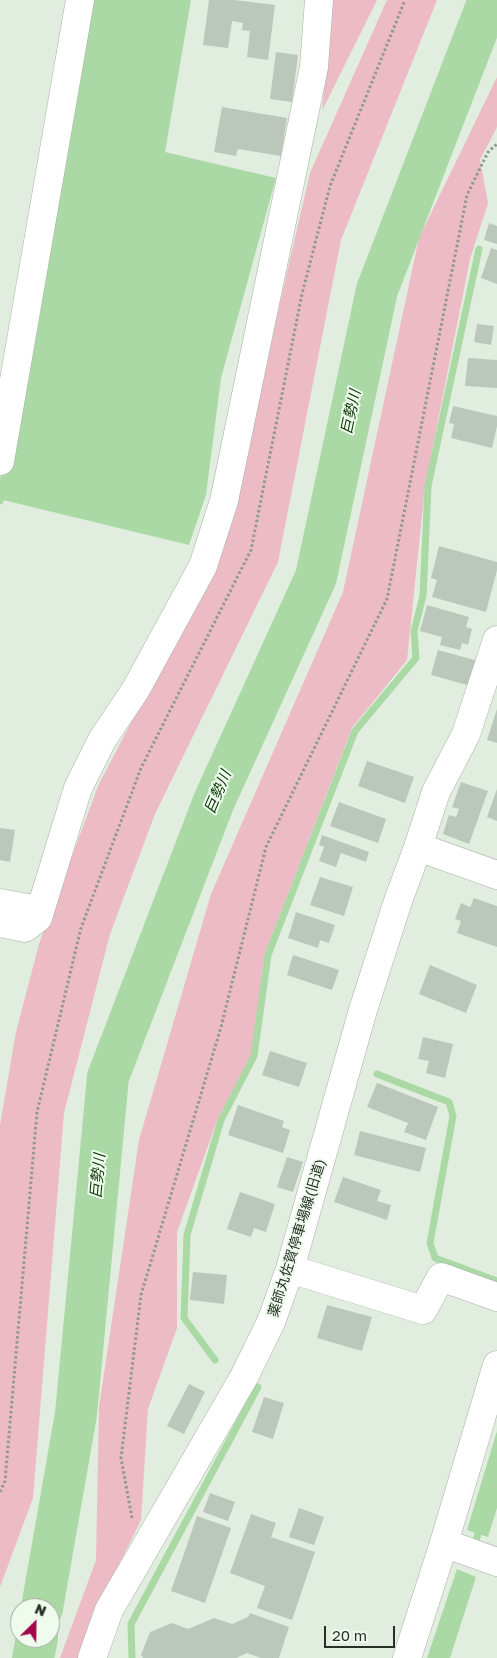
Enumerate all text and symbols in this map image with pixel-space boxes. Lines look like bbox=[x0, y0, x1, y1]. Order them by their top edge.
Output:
water label: 巨勢川 bbox=[338, 388, 364, 436]
water label: 巨勢川 bbox=[201, 768, 235, 816]
water label: 巨勢川 bbox=[87, 1153, 109, 1199]
street label: 薬師丸佐賀停車場線(旧道) bbox=[265, 1157, 329, 1319]
north arrow bbox=[10, 1598, 60, 1648]
text: N bbox=[32, 1600, 49, 1620]
scale bar bbox=[327, 1616, 398, 1648]
text: 20 m bbox=[332, 1626, 367, 1644]

